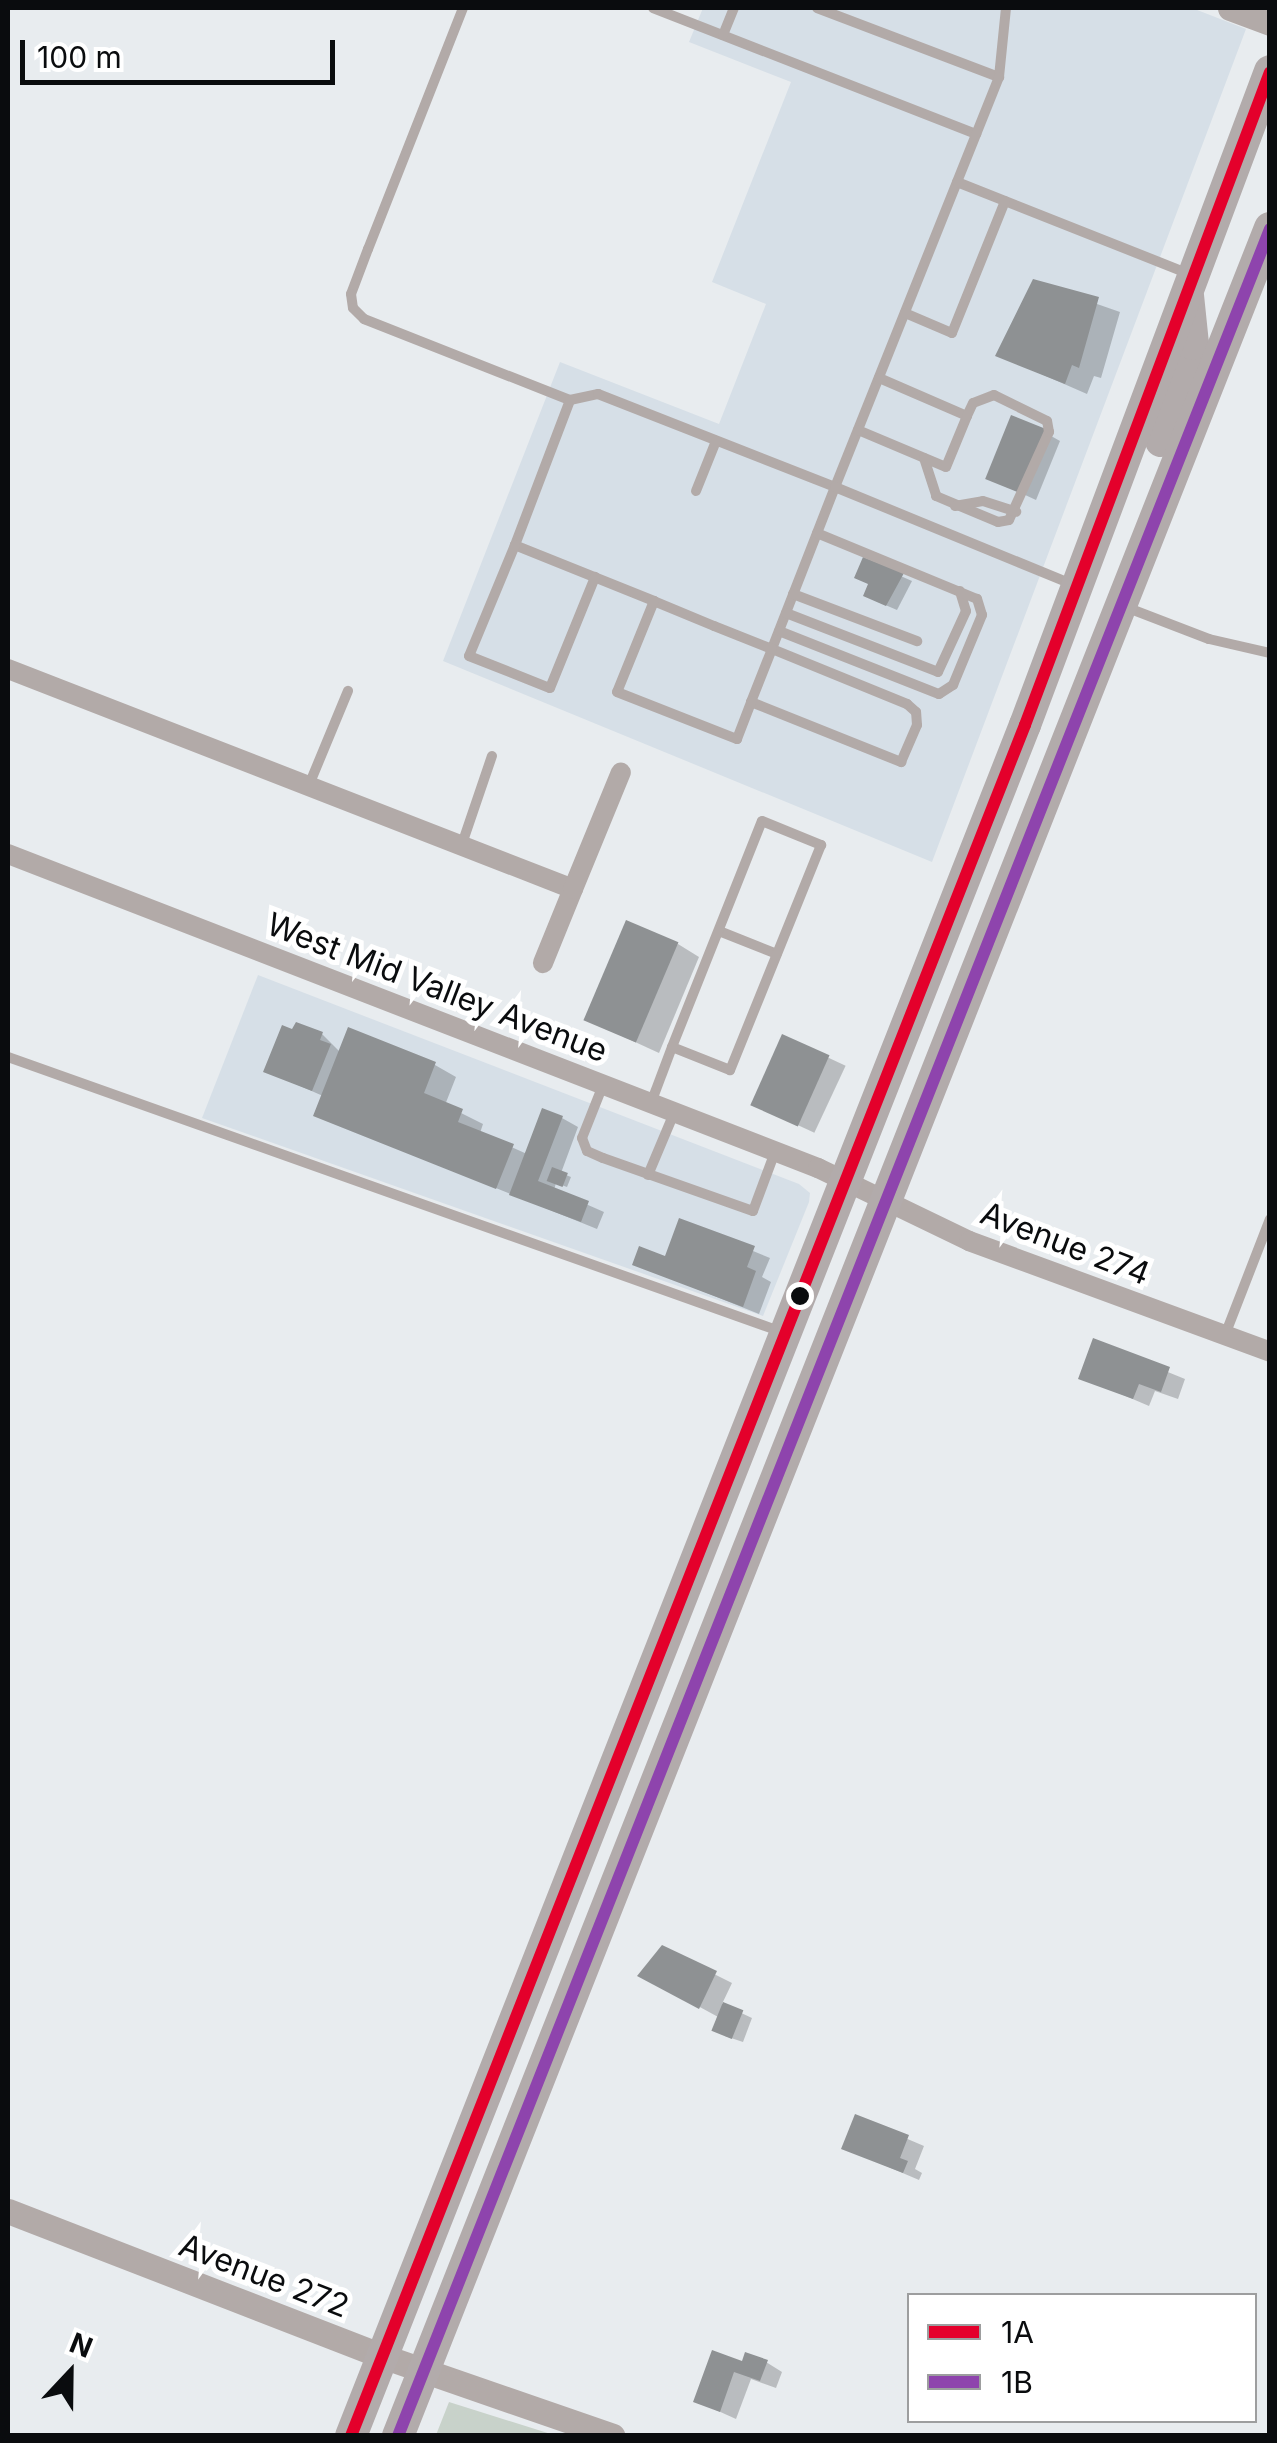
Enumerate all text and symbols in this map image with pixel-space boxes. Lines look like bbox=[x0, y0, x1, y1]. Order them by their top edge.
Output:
scale bar bbox=[25, 20, 340, 82]
text: 100 m bbox=[37, 39, 122, 75]
street label: West Mid Valley Avenue bbox=[261, 905, 613, 1071]
street label: Avenue 274 bbox=[975, 1194, 1155, 1294]
unlabelled marker bbox=[790, 1286, 810, 1306]
street label: Avenue 272 bbox=[174, 2226, 354, 2326]
legend bbox=[907, 2293, 1257, 2423]
text: 1A bbox=[1001, 2314, 1034, 2350]
north arrow bbox=[20, 2323, 120, 2423]
text: N bbox=[65, 2325, 98, 2365]
text: 1B bbox=[1001, 2364, 1033, 2400]

